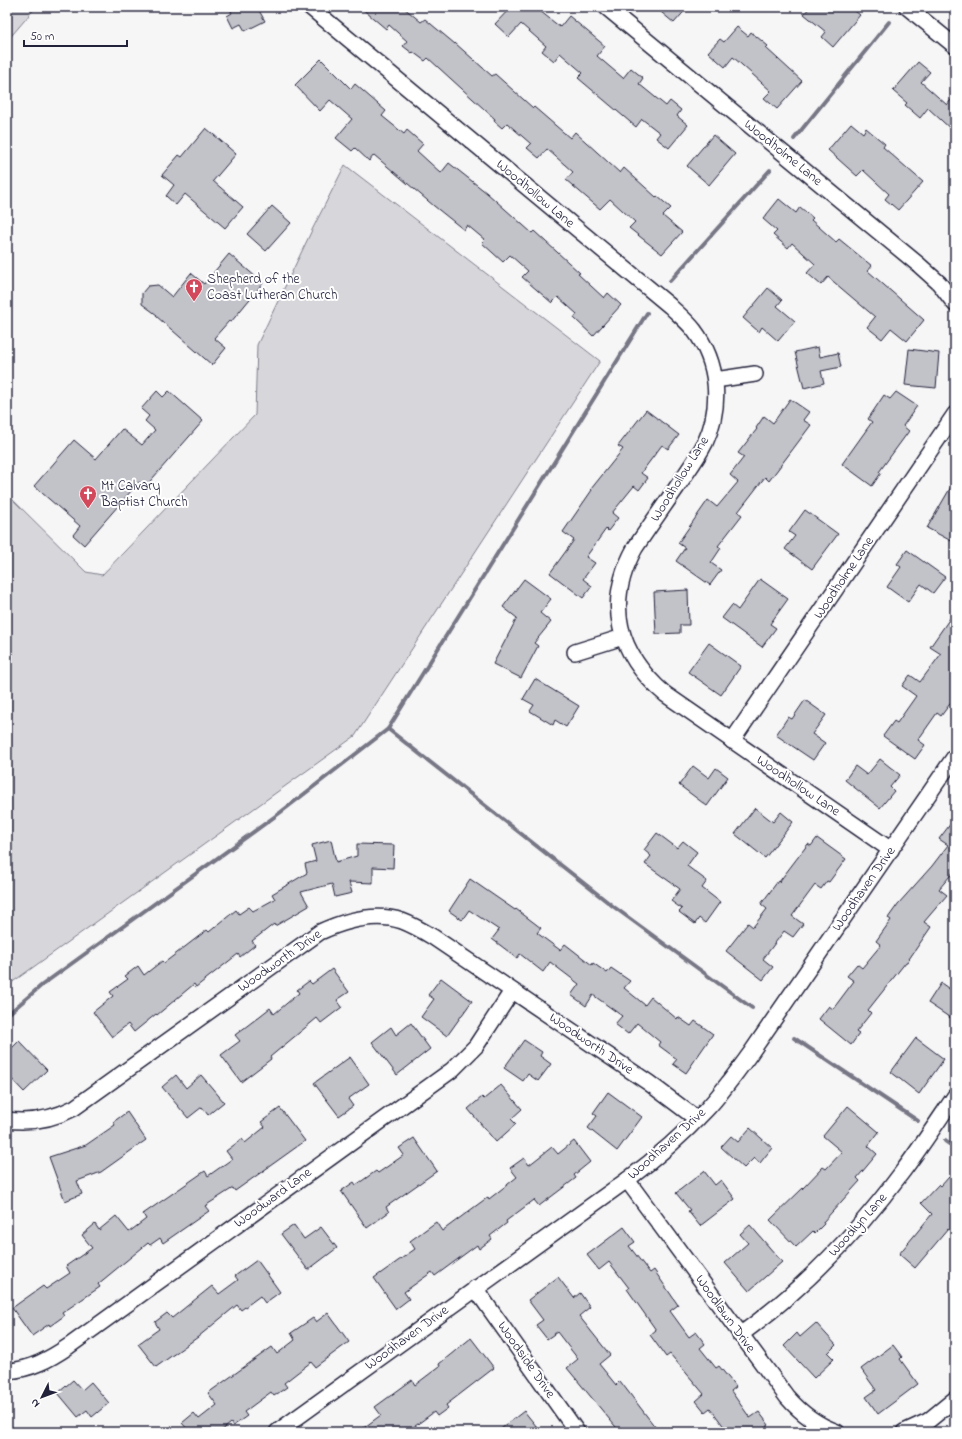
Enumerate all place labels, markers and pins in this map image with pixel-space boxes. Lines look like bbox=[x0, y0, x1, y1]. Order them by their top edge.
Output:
place label: Shepherd of the Coast Lutheran Church bbox=[207, 269, 337, 306]
church icon: Shepherd of the Coast Lutheran Church bbox=[184, 277, 204, 302]
place label: Mt Calvary Baptist Church bbox=[100, 476, 188, 513]
church icon: Mt Calvary Baptist Church bbox=[78, 484, 98, 509]

